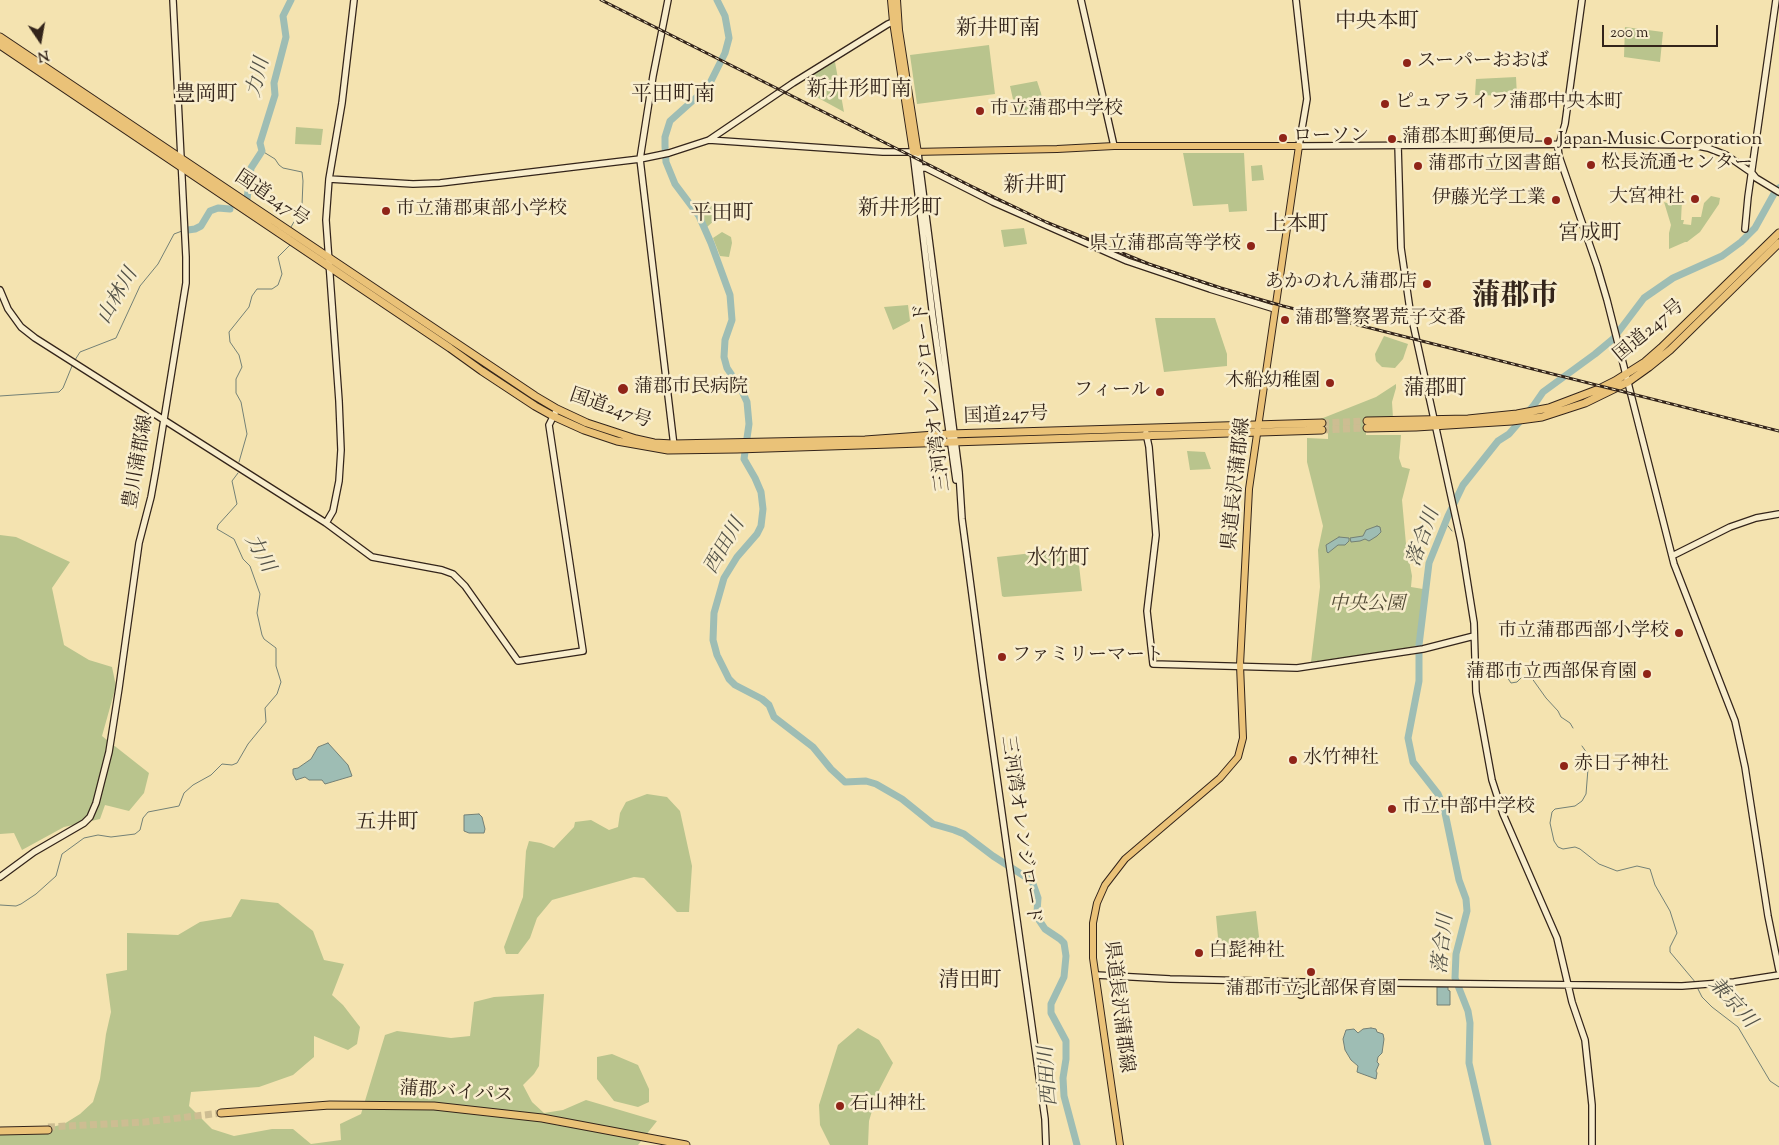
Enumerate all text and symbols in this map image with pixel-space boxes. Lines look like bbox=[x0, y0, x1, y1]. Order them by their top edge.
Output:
district label: 中央本町 bbox=[1335, 10, 1419, 36]
north arrow bbox=[15, 15, 65, 65]
scale bar bbox=[1604, 15, 1720, 47]
district label: 新井町南 bbox=[956, 17, 1040, 43]
text: 200 m bbox=[1610, 23, 1649, 44]
text: N bbox=[36, 44, 51, 66]
place label: スーパーおおば bbox=[1417, 52, 1549, 74]
water label: 力川 bbox=[244, 56, 276, 100]
marker: スーパーおおば bbox=[1401, 57, 1413, 69]
district label: 新井形町南 bbox=[807, 78, 911, 104]
district label: 豊岡町 bbox=[175, 83, 237, 109]
district label: 平田町南 bbox=[631, 83, 715, 109]
place label: ピュアライフ蒲郡中央本町 bbox=[1395, 93, 1623, 115]
marker: ピュアライフ蒲郡中央本町 bbox=[1379, 98, 1391, 110]
place label: 市立蒲郡中学校 bbox=[990, 100, 1123, 122]
marker: 市立蒲郡中学校 bbox=[974, 105, 986, 117]
place label: ローソン bbox=[1293, 127, 1369, 149]
place label: 蒲郡本町郵便局 bbox=[1402, 128, 1535, 150]
place label: Japan Music Corporation bbox=[1558, 130, 1763, 152]
marker: ローソン bbox=[1277, 132, 1289, 144]
marker: 蒲郡本町郵便局 bbox=[1386, 133, 1398, 145]
marker: Japan Music Corporation bbox=[1542, 135, 1554, 147]
place label: 松長流通センター bbox=[1601, 154, 1753, 176]
place label: 蒲郡市立図書館 bbox=[1428, 155, 1561, 177]
marker: 松長流通センター bbox=[1585, 159, 1597, 171]
marker: 蒲郡市立図書館 bbox=[1412, 160, 1424, 172]
street label: 国道247号 bbox=[229, 167, 313, 233]
district label: 新井町 bbox=[1004, 174, 1066, 200]
place label: 大宮神社 bbox=[1609, 188, 1685, 210]
place label: 伊藤光学工業 bbox=[1432, 189, 1546, 211]
marker: 大宮神社 bbox=[1689, 193, 1701, 205]
marker: 伊藤光学工業 bbox=[1550, 194, 1562, 206]
district label: 新井形町 bbox=[858, 197, 942, 223]
place label: 市立蒲郡東部小学校 bbox=[396, 200, 567, 222]
district label: 平田町 bbox=[691, 202, 753, 228]
marker: 市立蒲郡東部小学校 bbox=[380, 205, 392, 217]
district label: 上本町 bbox=[1266, 213, 1328, 239]
district label: 宮成町 bbox=[1559, 222, 1621, 248]
place label: 県立蒲郡高等学校 bbox=[1089, 235, 1241, 257]
marker: 県立蒲郡高等学校 bbox=[1245, 240, 1257, 252]
water label: 山林川 bbox=[94, 265, 144, 329]
place label: あかのれん蒲郡店 bbox=[1265, 273, 1417, 295]
marker: あかのれん蒲郡店 bbox=[1421, 278, 1433, 290]
district label: 蒲郡市 bbox=[1472, 282, 1558, 316]
street label: 国道247号 bbox=[1610, 296, 1690, 368]
street label: 三河湾オレンジロード bbox=[911, 301, 957, 493]
place label: 蒲郡警察署荒子交番 bbox=[1295, 309, 1466, 331]
marker: 蒲郡警察署荒子交番 bbox=[1279, 314, 1291, 326]
place label: 木船幼稚園 bbox=[1225, 372, 1320, 394]
marker: 木船幼稚園 bbox=[1324, 377, 1336, 389]
district label: 蒲郡町 bbox=[1404, 377, 1466, 403]
place label: 蒲郡市民病院 bbox=[634, 378, 748, 400]
place label: フィール bbox=[1074, 381, 1150, 403]
marker: 蒲郡市民病院 bbox=[616, 382, 630, 396]
street label: 国道247号 bbox=[566, 385, 654, 435]
marker: フィール bbox=[1154, 386, 1166, 398]
street label: 国道247号 bbox=[963, 404, 1049, 430]
street label: 豊川蒲郡線 bbox=[121, 413, 159, 511]
street label: 県道長沢蒲郡線 bbox=[1220, 417, 1256, 551]
water label: 落合川 bbox=[1403, 506, 1447, 570]
water label: 西田川 bbox=[701, 515, 751, 579]
water label: 力川 bbox=[238, 531, 278, 577]
district label: 水竹町 bbox=[1027, 547, 1089, 573]
park label: 中央公園 bbox=[1329, 595, 1405, 617]
place label: 市立蒲郡西部小学校 bbox=[1498, 622, 1669, 644]
marker: 市立蒲郡西部小学校 bbox=[1673, 627, 1685, 639]
place label: ファミリーマート bbox=[1012, 646, 1164, 668]
marker: ファミリーマート bbox=[996, 651, 1008, 663]
place label: 蒲郡市立西部保育園 bbox=[1466, 663, 1637, 685]
marker: 蒲郡市立西部保育園 bbox=[1641, 668, 1653, 680]
street label: 三河湾オレンジロード bbox=[994, 734, 1044, 926]
place label: 水竹神社 bbox=[1303, 749, 1379, 771]
marker: 水竹神社 bbox=[1287, 754, 1299, 766]
place label: 赤日子神社 bbox=[1574, 755, 1669, 777]
marker: 赤日子神社 bbox=[1558, 760, 1570, 772]
place label: 市立中部中学校 bbox=[1402, 798, 1535, 820]
marker: 市立中部中学校 bbox=[1386, 803, 1398, 815]
district label: 五井町 bbox=[356, 811, 418, 837]
water label: 落合川 bbox=[1430, 913, 1460, 975]
street label: 県道長沢蒲郡線 bbox=[1098, 940, 1136, 1074]
place label: 白髭神社 bbox=[1209, 942, 1285, 964]
marker: 白髭神社 bbox=[1193, 947, 1205, 959]
marker: 蒲郡市立北部保育園 bbox=[1305, 966, 1317, 978]
district label: 清田町 bbox=[939, 969, 1001, 995]
water label: 兼京川 bbox=[1702, 974, 1760, 1034]
place label: 蒲郡市立北部保育園 bbox=[1226, 980, 1396, 1002]
water label: 西田川 bbox=[1036, 1045, 1064, 1107]
street label: 蒲郡バイパス bbox=[398, 1079, 514, 1109]
place label: 石山神社 bbox=[850, 1095, 926, 1117]
marker: 石山神社 bbox=[834, 1100, 846, 1112]

